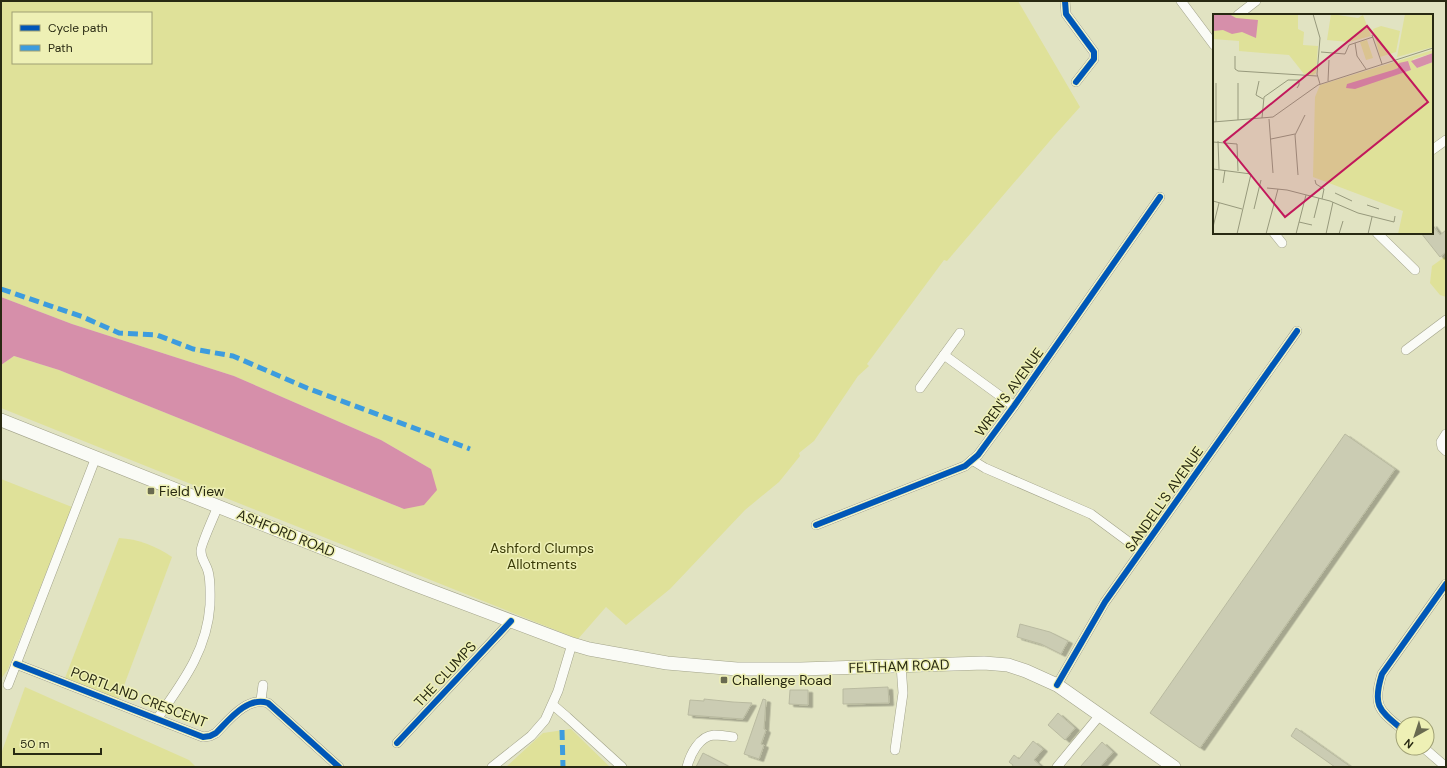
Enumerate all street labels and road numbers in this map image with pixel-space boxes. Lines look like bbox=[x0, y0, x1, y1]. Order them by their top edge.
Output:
street label: WREN'S AVENUE bbox=[971, 344, 1047, 440]
street label: SANDELL'S AVENUE bbox=[1121, 443, 1207, 555]
street label: ASHFORD ROAD bbox=[234, 505, 338, 561]
street label: THE CLUMPS bbox=[410, 637, 480, 711]
street label: FELTHAM ROAD bbox=[848, 655, 950, 677]
street label: PORTLAND CRESCENT bbox=[68, 663, 210, 731]

